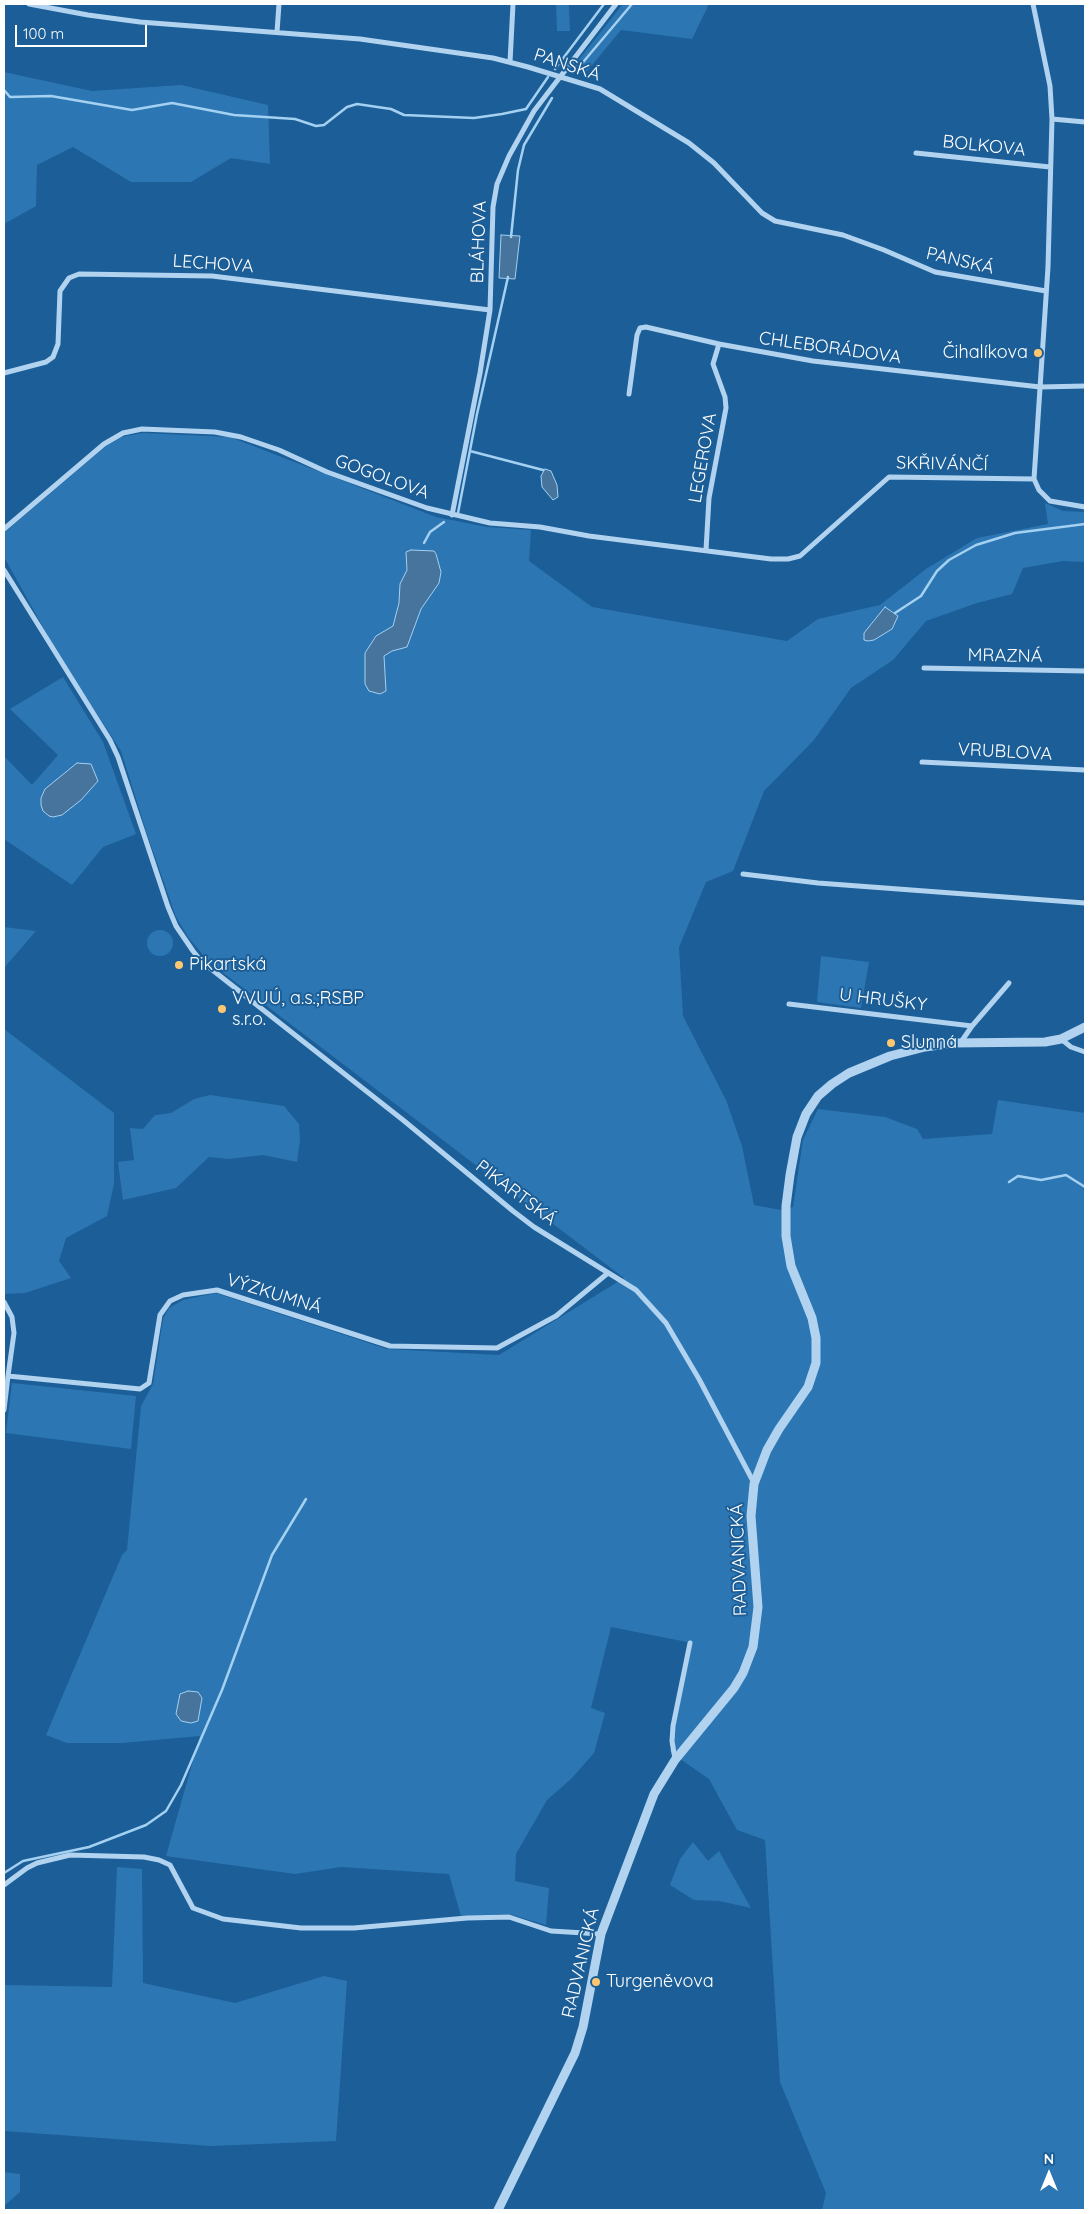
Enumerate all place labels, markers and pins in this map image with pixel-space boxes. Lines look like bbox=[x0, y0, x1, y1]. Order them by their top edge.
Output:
place label: Čihalíkova bbox=[943, 342, 1028, 364]
marker: Čihalíkova bbox=[1032, 347, 1044, 359]
place label: Pikartská bbox=[189, 954, 266, 976]
marker: Pikartská bbox=[173, 959, 185, 971]
place label: VVUÚ, a.s.;RSBP s.r.o. bbox=[232, 988, 364, 1030]
marker: VVUÚ, a.s.;RSBP s.r.o. bbox=[216, 1003, 228, 1015]
place label: Slunná bbox=[901, 1032, 957, 1054]
marker: Slunná bbox=[885, 1037, 897, 1049]
place label: Turgeněvova bbox=[606, 1971, 714, 1993]
marker: Turgeněvova bbox=[590, 1976, 602, 1988]

